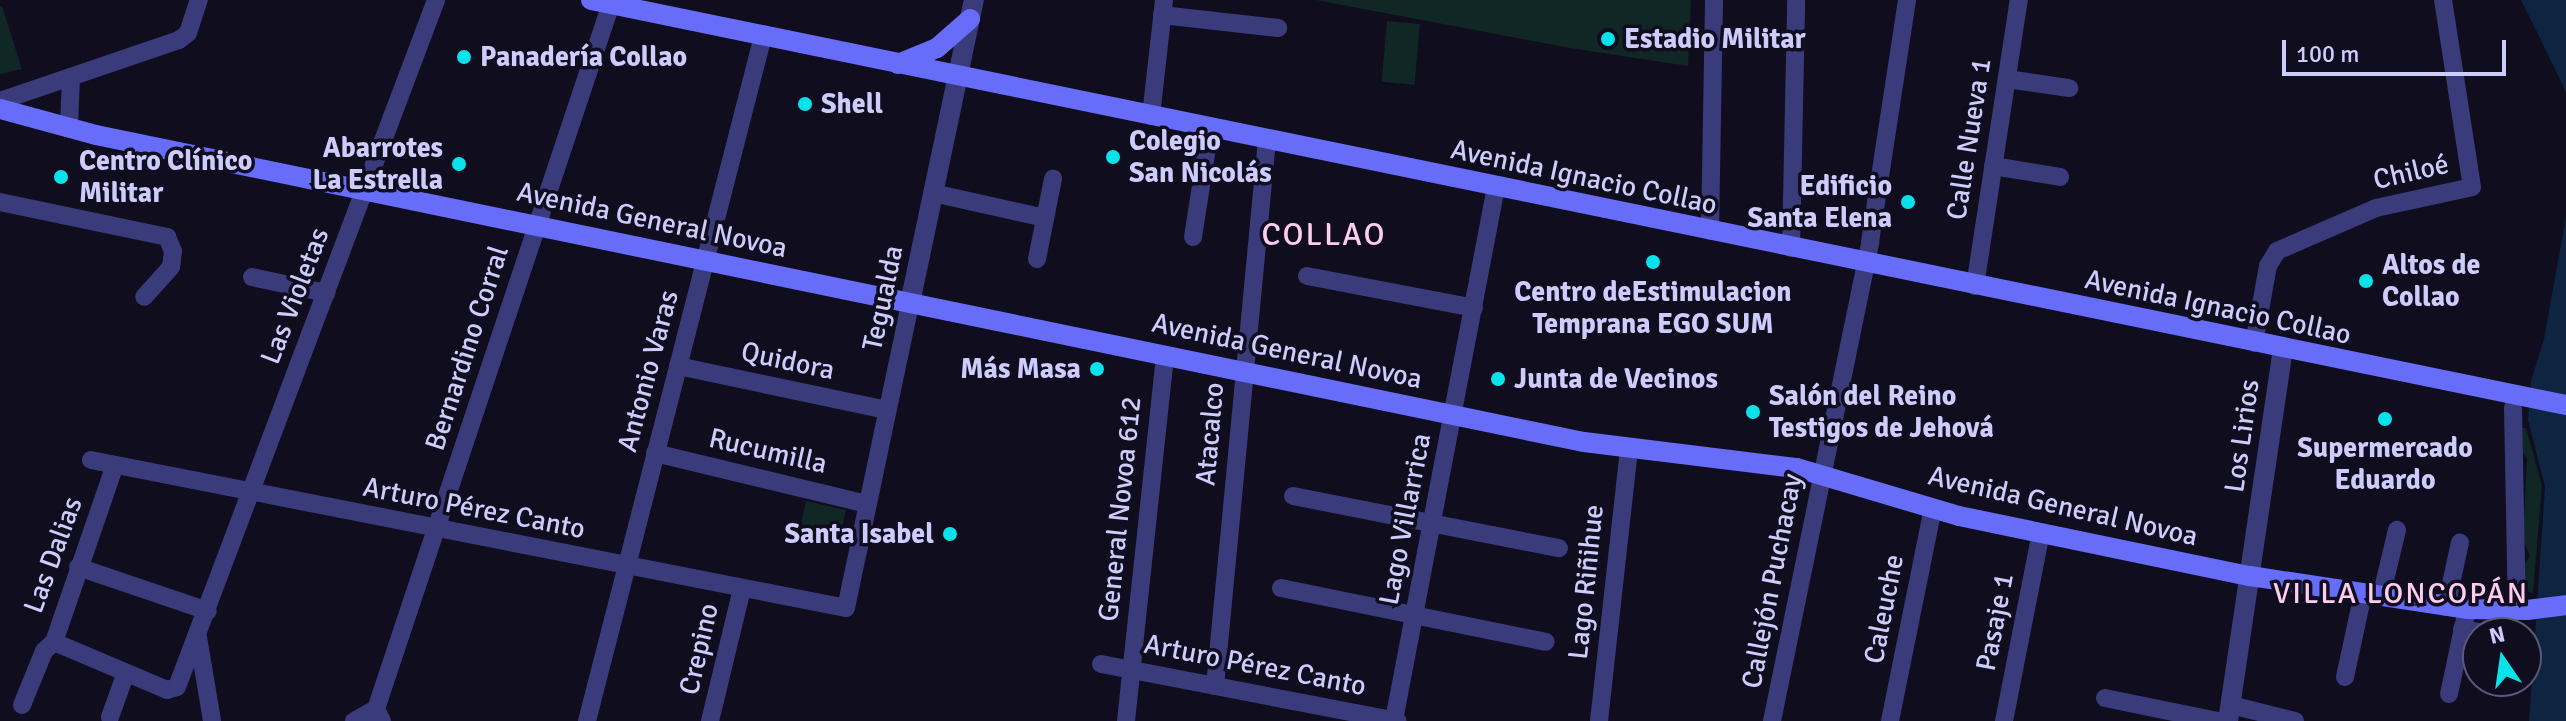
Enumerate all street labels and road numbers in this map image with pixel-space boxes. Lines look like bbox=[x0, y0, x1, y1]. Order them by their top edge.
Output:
street label: Calle Nueva 1 bbox=[1940, 56, 1998, 222]
street label: Avenida Ignacio Collao bbox=[1448, 132, 1720, 222]
street label: Chiloé bbox=[2370, 147, 2452, 197]
street label: Avenida General Novoa bbox=[514, 175, 790, 265]
street label: Las Violetas bbox=[254, 223, 336, 369]
street label: Bernardino Corral bbox=[418, 241, 516, 455]
street label: Tegualda bbox=[855, 242, 911, 354]
street label: Avenida Ignacio Collao bbox=[2082, 262, 2354, 352]
street label: Antonio Varas bbox=[610, 287, 686, 455]
street label: Avenida General Novoa bbox=[1149, 306, 1425, 396]
street label: Quidora bbox=[738, 335, 838, 387]
street label: Los Lirios bbox=[2217, 377, 2267, 495]
street label: Atacalco bbox=[1189, 381, 1231, 487]
street label: General Novoa 612 bbox=[1091, 395, 1149, 623]
street label: Rucumilla bbox=[706, 421, 830, 481]
street label: Lago Villarrica bbox=[1372, 430, 1438, 608]
street label: Avenida General Novoa bbox=[1925, 459, 2201, 553]
street label: Arturo Pérez Canto bbox=[360, 470, 588, 546]
street label: Callejón Puchacay bbox=[1735, 471, 1809, 691]
street label: Las Dalias bbox=[16, 492, 90, 618]
street label: Lago Riñihue bbox=[1561, 503, 1611, 661]
street label: Caleuche bbox=[1857, 552, 1911, 666]
street label: Pasaje 1 bbox=[1969, 570, 2021, 674]
street label: Crepino bbox=[672, 600, 726, 698]
street label: Arturo Pérez Canto bbox=[1141, 627, 1369, 703]

